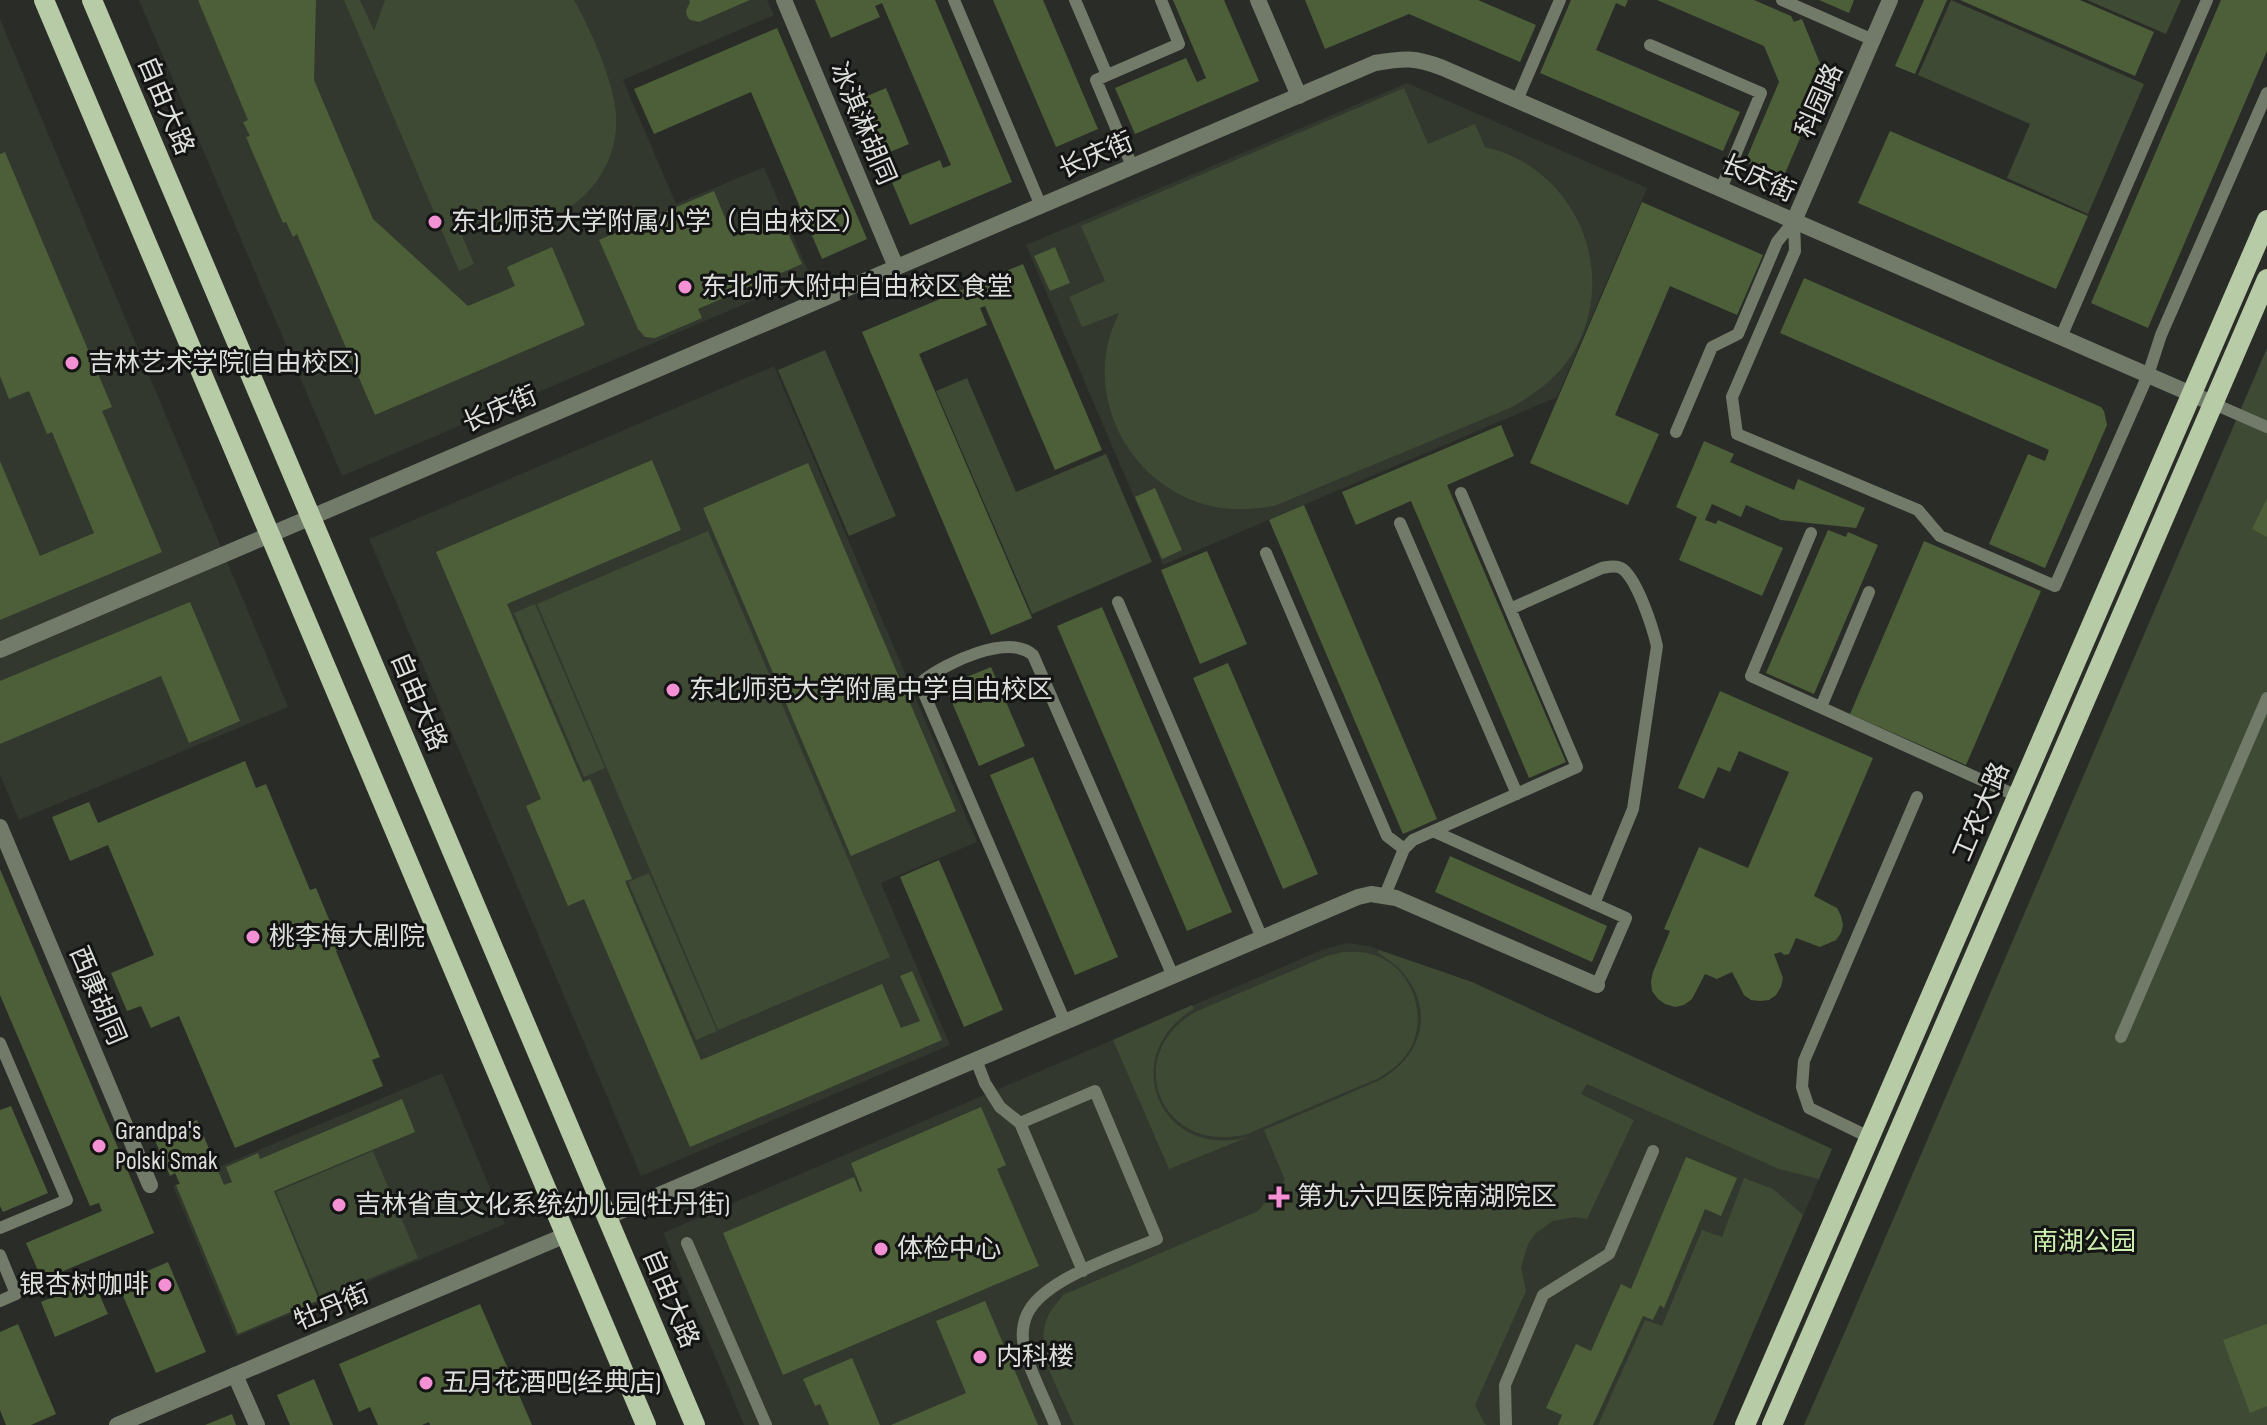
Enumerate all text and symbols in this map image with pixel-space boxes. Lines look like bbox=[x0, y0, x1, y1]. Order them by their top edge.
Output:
street label: 自由大路 bbox=[130, 52, 200, 160]
street label: 冰淇淋胡同 bbox=[822, 58, 902, 190]
street label: 科园路 bbox=[1790, 59, 1850, 143]
street label: 长庆街 bbox=[1054, 126, 1138, 186]
street label: 长庆街 bbox=[1716, 149, 1800, 209]
place label: 东北师范大学附属小学（自由校区） bbox=[451, 207, 867, 238]
marker: 东北师范大学附属小学（自由校区） bbox=[426, 213, 444, 231]
place label: 东北师大附中自由校区食堂 bbox=[701, 272, 1013, 303]
marker: 东北师大附中自由校区食堂 bbox=[676, 278, 694, 296]
place label: 吉林艺术学院(自由校区) bbox=[88, 348, 359, 379]
marker: 吉林艺术学院(自由校区) bbox=[63, 354, 81, 372]
street label: 长庆街 bbox=[458, 380, 542, 440]
street label: 自由大路 bbox=[383, 648, 453, 756]
place label: 东北师范大学附属中学自由校区 bbox=[689, 675, 1053, 706]
marker: 东北师范大学附属中学自由校区 bbox=[664, 681, 682, 699]
street label: 工农大路 bbox=[1947, 758, 2017, 866]
place label: 桃李梅大剧院 bbox=[269, 922, 425, 953]
marker: 桃李梅大剧院 bbox=[244, 928, 262, 946]
street label: 西康胡同 bbox=[62, 942, 132, 1050]
place label: Grandpa's Polski Smak bbox=[115, 1116, 218, 1177]
marker: Grandpa's Polski Smak bbox=[90, 1137, 108, 1155]
place label: 第九六四医院南湖院区 bbox=[1297, 1182, 1557, 1213]
marker: 第九六四医院南湖院区 bbox=[1268, 1186, 1290, 1208]
place label: 吉林省直文化系统幼儿园(牡丹街) bbox=[355, 1190, 730, 1221]
marker: 吉林省直文化系统幼儿园(牡丹街) bbox=[330, 1196, 348, 1214]
park label: 南湖公园 bbox=[2032, 1227, 2136, 1258]
place label: 体检中心 bbox=[897, 1234, 1001, 1265]
marker: 体检中心 bbox=[872, 1240, 890, 1258]
street label: 自由大路 bbox=[635, 1245, 705, 1353]
place label: 银杏树咖啡 bbox=[19, 1270, 149, 1301]
marker: 银杏树咖啡 bbox=[156, 1276, 174, 1294]
street label: 牡丹街 bbox=[290, 1278, 374, 1338]
place label: 内科楼 bbox=[996, 1342, 1074, 1373]
marker: 内科楼 bbox=[971, 1348, 989, 1366]
place label: 五月花酒吧(经典店) bbox=[442, 1368, 661, 1399]
marker: 五月花酒吧(经典店) bbox=[417, 1374, 435, 1392]

